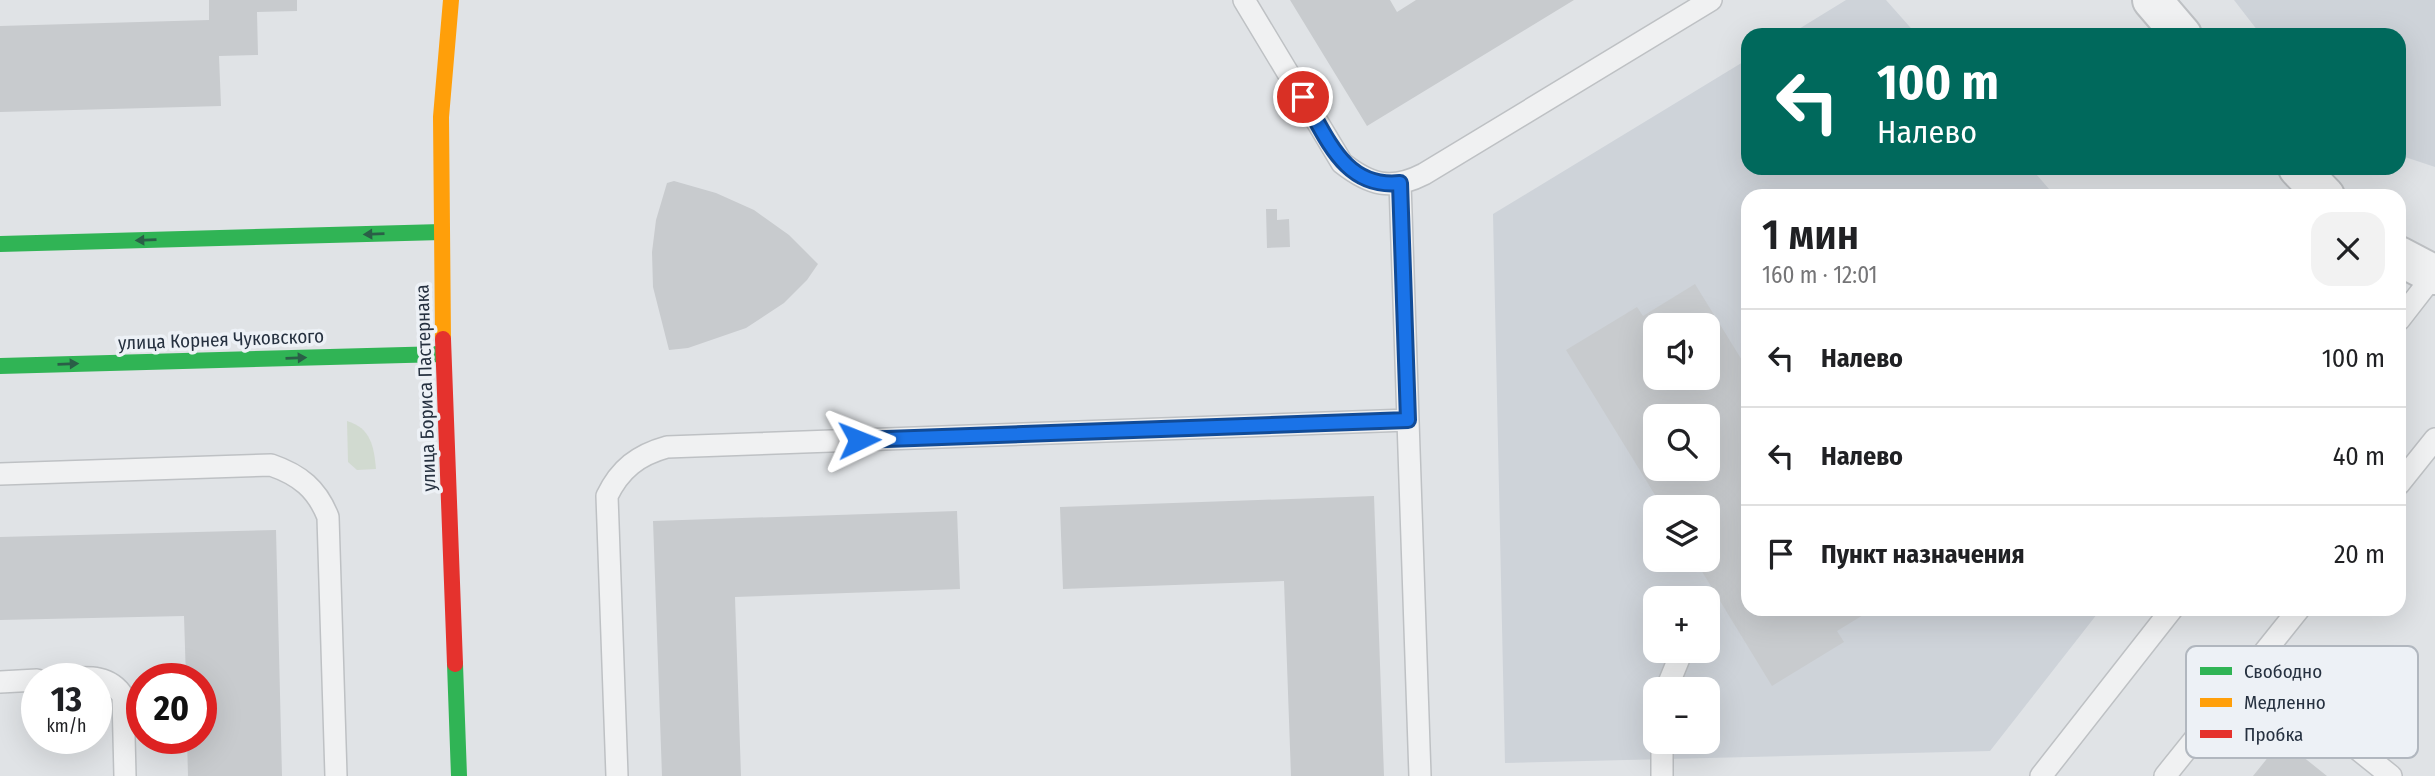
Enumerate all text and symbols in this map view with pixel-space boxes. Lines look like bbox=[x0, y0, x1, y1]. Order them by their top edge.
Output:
text: 100 m bbox=[1877, 53, 1999, 112]
icon: left bbox=[1762, 56, 1853, 147]
pin bbox=[1273, 67, 1333, 127]
icon: arrive bbox=[1284, 78, 1322, 116]
text: Налево bbox=[1877, 113, 1977, 151]
text: 1 мин bbox=[1762, 210, 1859, 260]
button: close bbox=[2311, 212, 2385, 286]
one-way arrow bbox=[363, 228, 385, 239]
one-way arrow bbox=[135, 234, 157, 246]
text: 160 m · 12:01 bbox=[1762, 261, 1878, 289]
street label: улица Бориса Пастернака bbox=[410, 284, 441, 492]
map controls bbox=[1643, 313, 1720, 754]
button: sound bbox=[1643, 313, 1720, 390]
street label: улица Корнея Чуковского bbox=[118, 324, 324, 355]
icon: left bbox=[1762, 339, 1800, 377]
text: Налево bbox=[1821, 343, 1903, 374]
text: 100 m bbox=[2322, 343, 2385, 374]
one-way arrow bbox=[285, 352, 307, 364]
one-way arrow bbox=[57, 358, 79, 370]
position arrow bbox=[822, 403, 896, 477]
button: search bbox=[1643, 404, 1720, 481]
icon: left bbox=[1762, 437, 1800, 475]
text: Налево bbox=[1821, 441, 1903, 472]
text: 40 m bbox=[2333, 441, 2385, 472]
button: layers bbox=[1643, 495, 1720, 572]
icon: arrive bbox=[1762, 535, 1800, 573]
text: Пункт назначения bbox=[1821, 539, 2025, 570]
text: 20 m bbox=[2334, 539, 2385, 570]
button: + bbox=[1643, 586, 1720, 663]
legend bbox=[2186, 646, 2418, 758]
text: Свободно bbox=[2244, 660, 2322, 683]
speed limit sign: 20 bbox=[126, 663, 217, 754]
button: − bbox=[1643, 677, 1720, 754]
text: 13 bbox=[51, 678, 82, 720]
text: Медленно bbox=[2244, 691, 2326, 714]
text: km/h bbox=[46, 715, 87, 737]
text: Пробка bbox=[2244, 723, 2303, 746]

